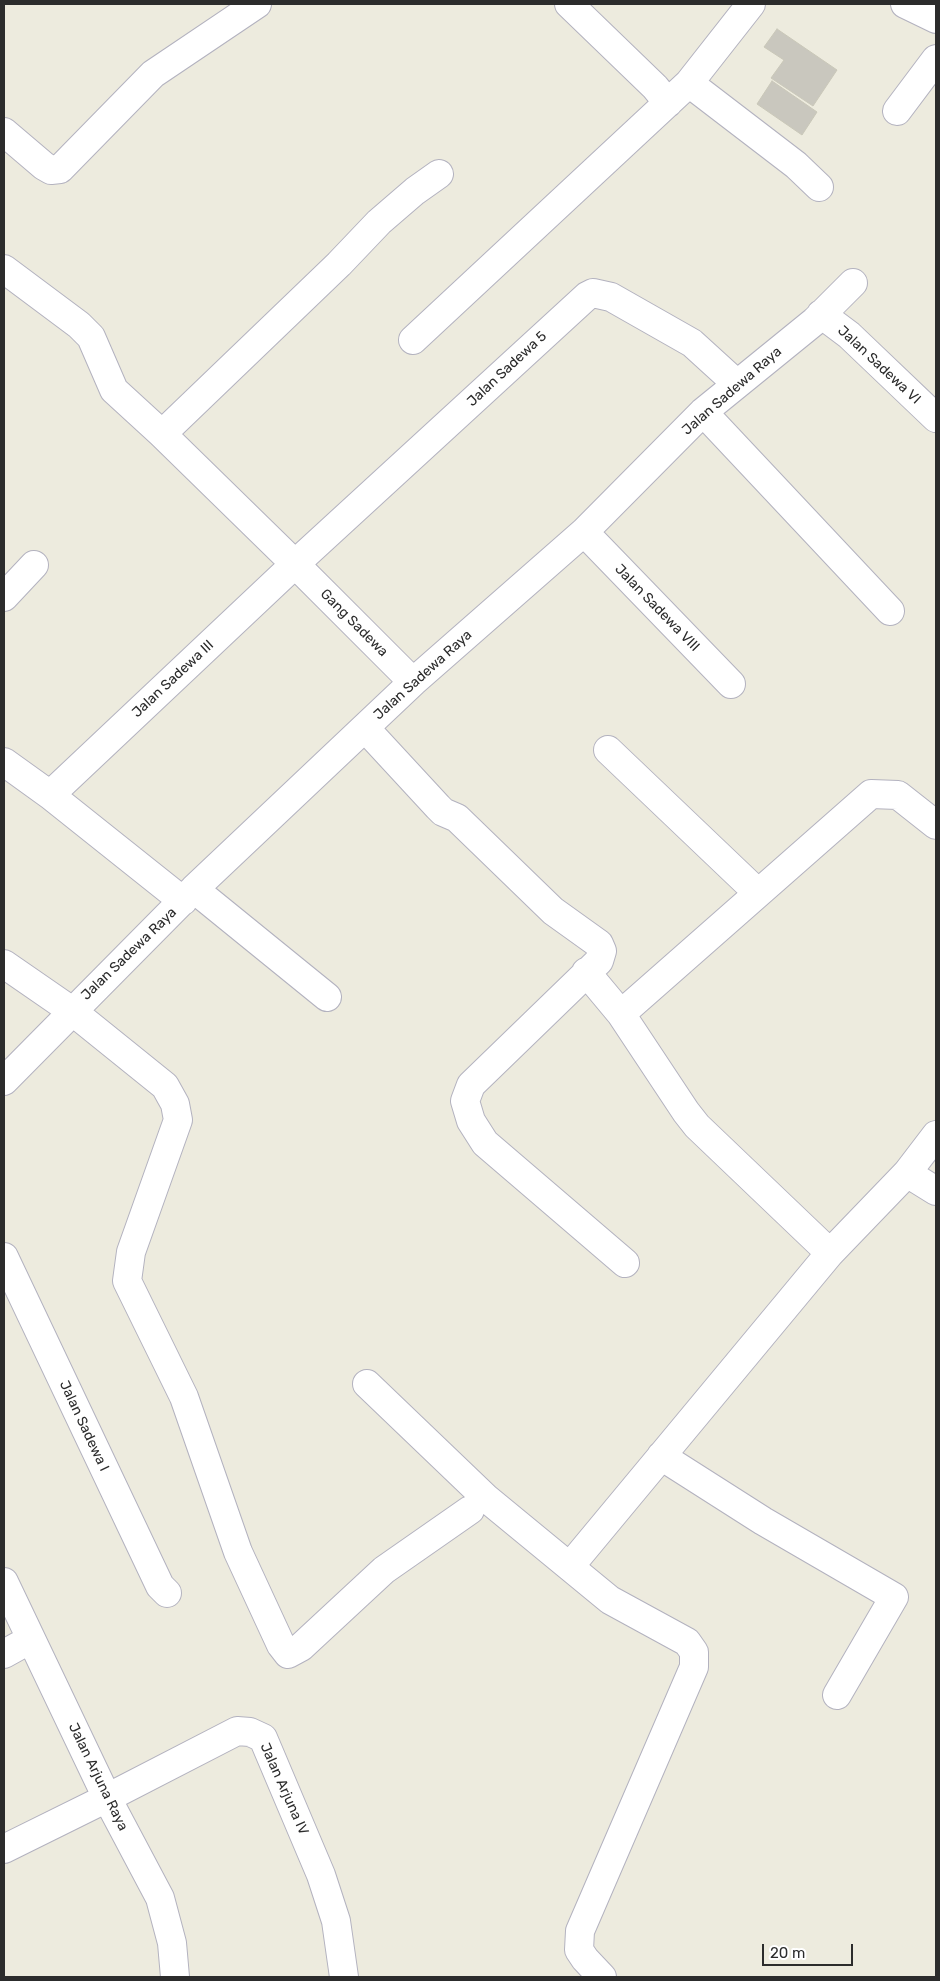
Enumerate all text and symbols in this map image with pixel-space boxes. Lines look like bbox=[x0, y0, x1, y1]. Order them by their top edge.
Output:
street label: Jalan Sadewa VI bbox=[834, 322, 924, 408]
street label: Jalan Sadewa 5 bbox=[464, 328, 550, 410]
street label: Jalan Sadewa Raya bbox=[679, 343, 785, 439]
street label: Jalan Sadewa VIII bbox=[611, 561, 703, 655]
street label: Gang Sadewa bbox=[317, 586, 391, 660]
street label: Jalan Sadewa Raya bbox=[371, 627, 475, 723]
street label: Jalan Sadewa III bbox=[129, 637, 217, 721]
street label: Jalan Sadewa Raya bbox=[78, 904, 180, 1004]
street label: Jalan Sadewa I bbox=[56, 1378, 112, 1474]
street label: Jalan Arjuna Raya bbox=[65, 1720, 131, 1834]
street label: Jalan Arjuna IV bbox=[256, 1740, 312, 1838]
scale bar bbox=[765, 1934, 856, 1966]
text: 20 m bbox=[770, 1944, 805, 1962]

